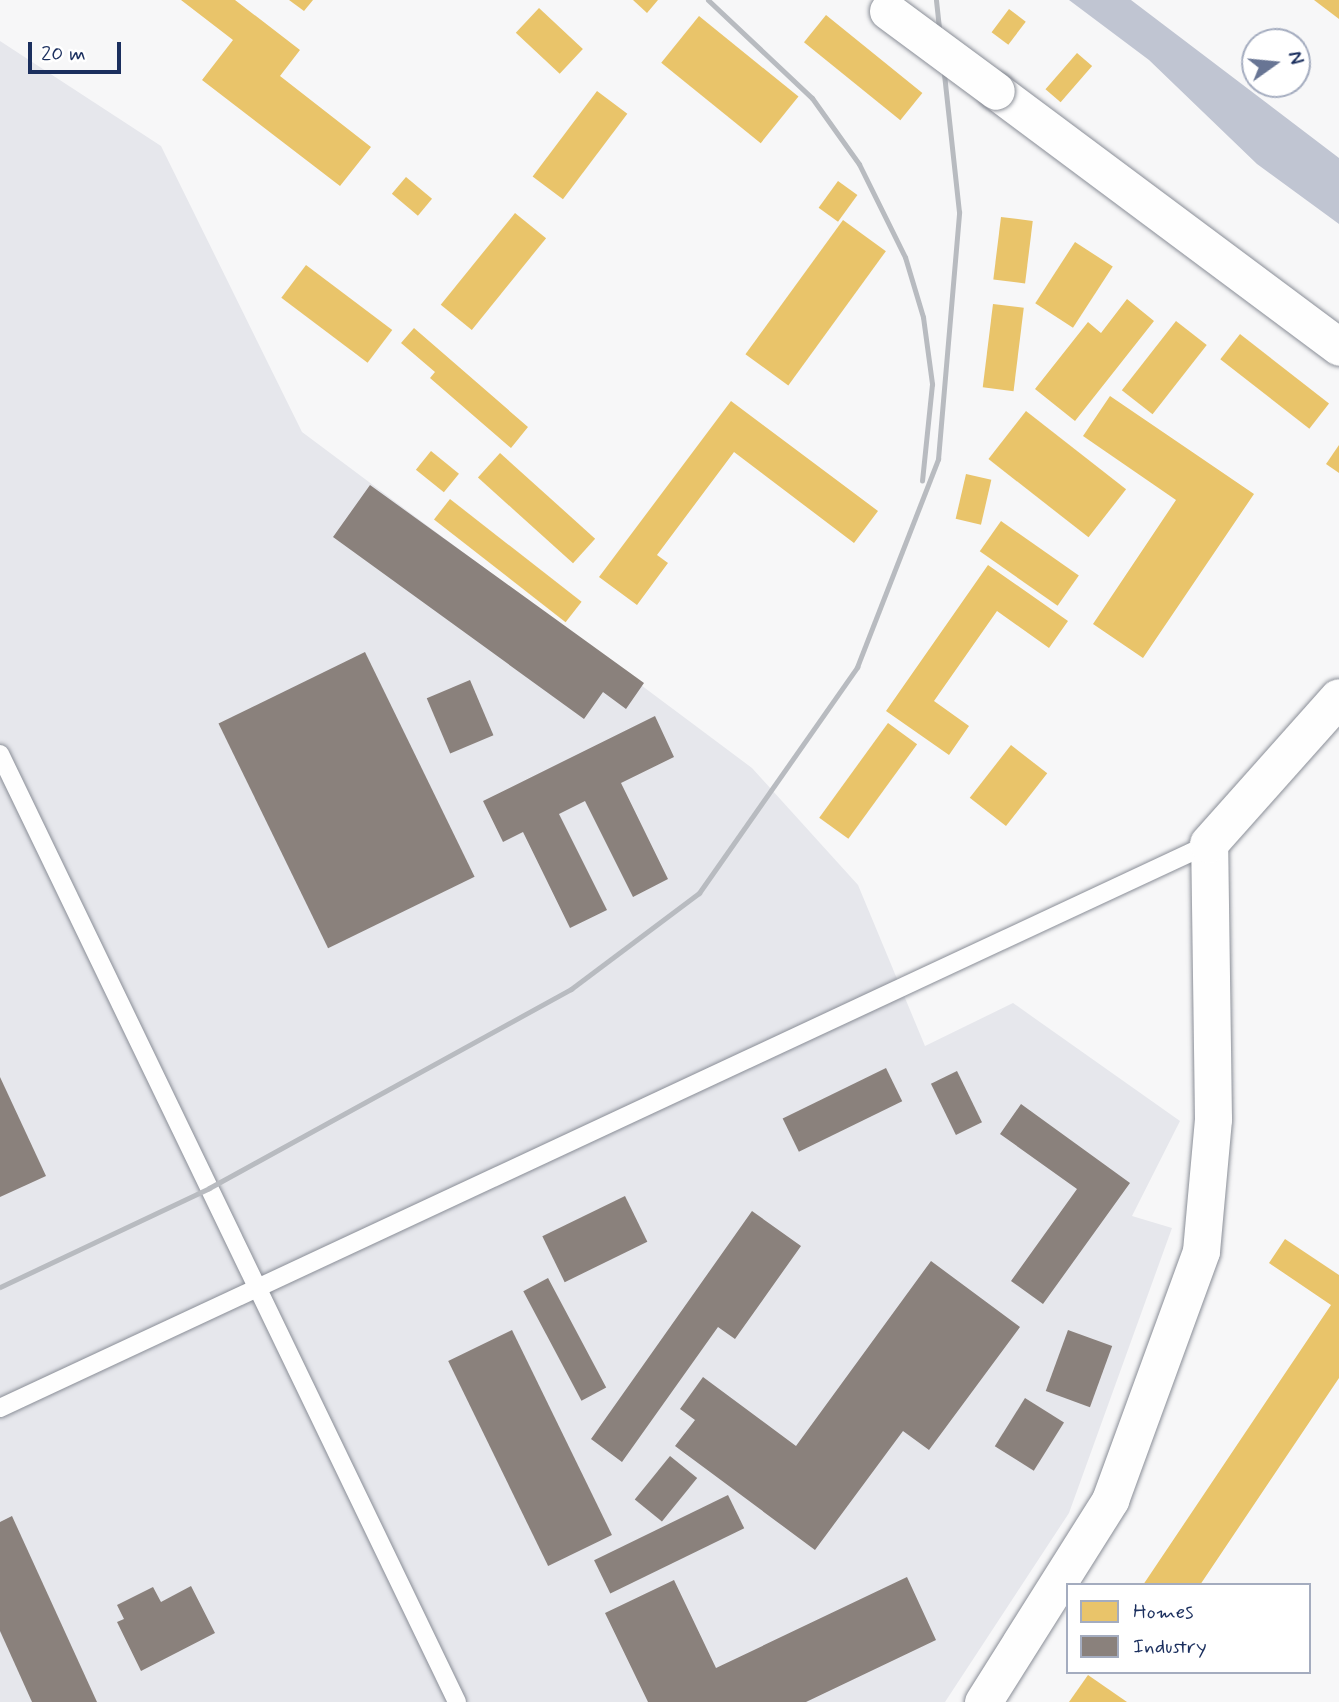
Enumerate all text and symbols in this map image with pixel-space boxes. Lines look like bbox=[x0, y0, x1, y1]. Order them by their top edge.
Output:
scale bar bbox=[32, 28, 124, 72]
north arrow bbox=[1241, 28, 1311, 98]
text: 20 m bbox=[41, 40, 86, 68]
text: N bbox=[1281, 49, 1309, 67]
legend bbox=[1066, 1583, 1311, 1674]
text: Homes bbox=[1133, 1598, 1193, 1626]
text: Industry bbox=[1133, 1633, 1207, 1661]

